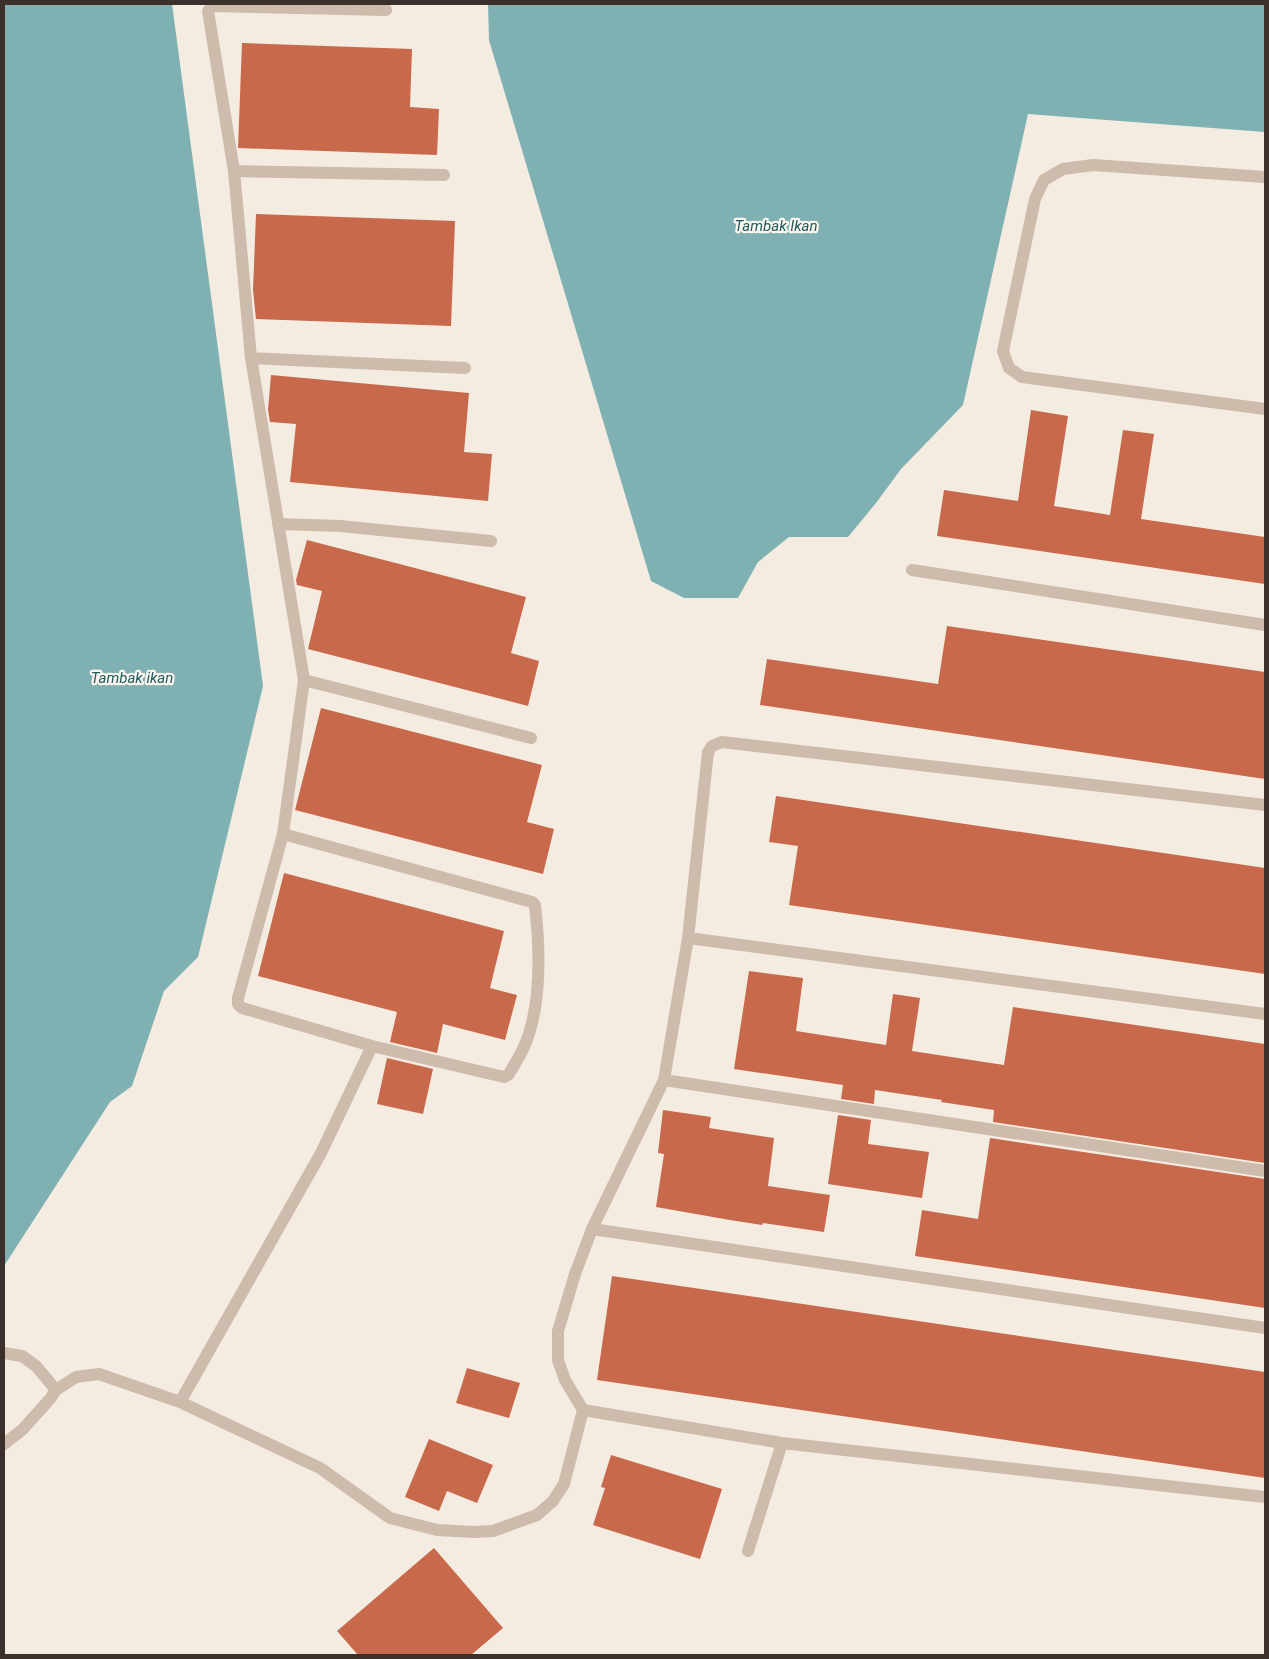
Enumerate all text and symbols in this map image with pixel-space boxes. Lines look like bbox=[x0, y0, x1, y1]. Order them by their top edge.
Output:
water label: Tambak Ikan bbox=[735, 217, 817, 235]
water label: Tambak ikan bbox=[91, 669, 173, 687]

